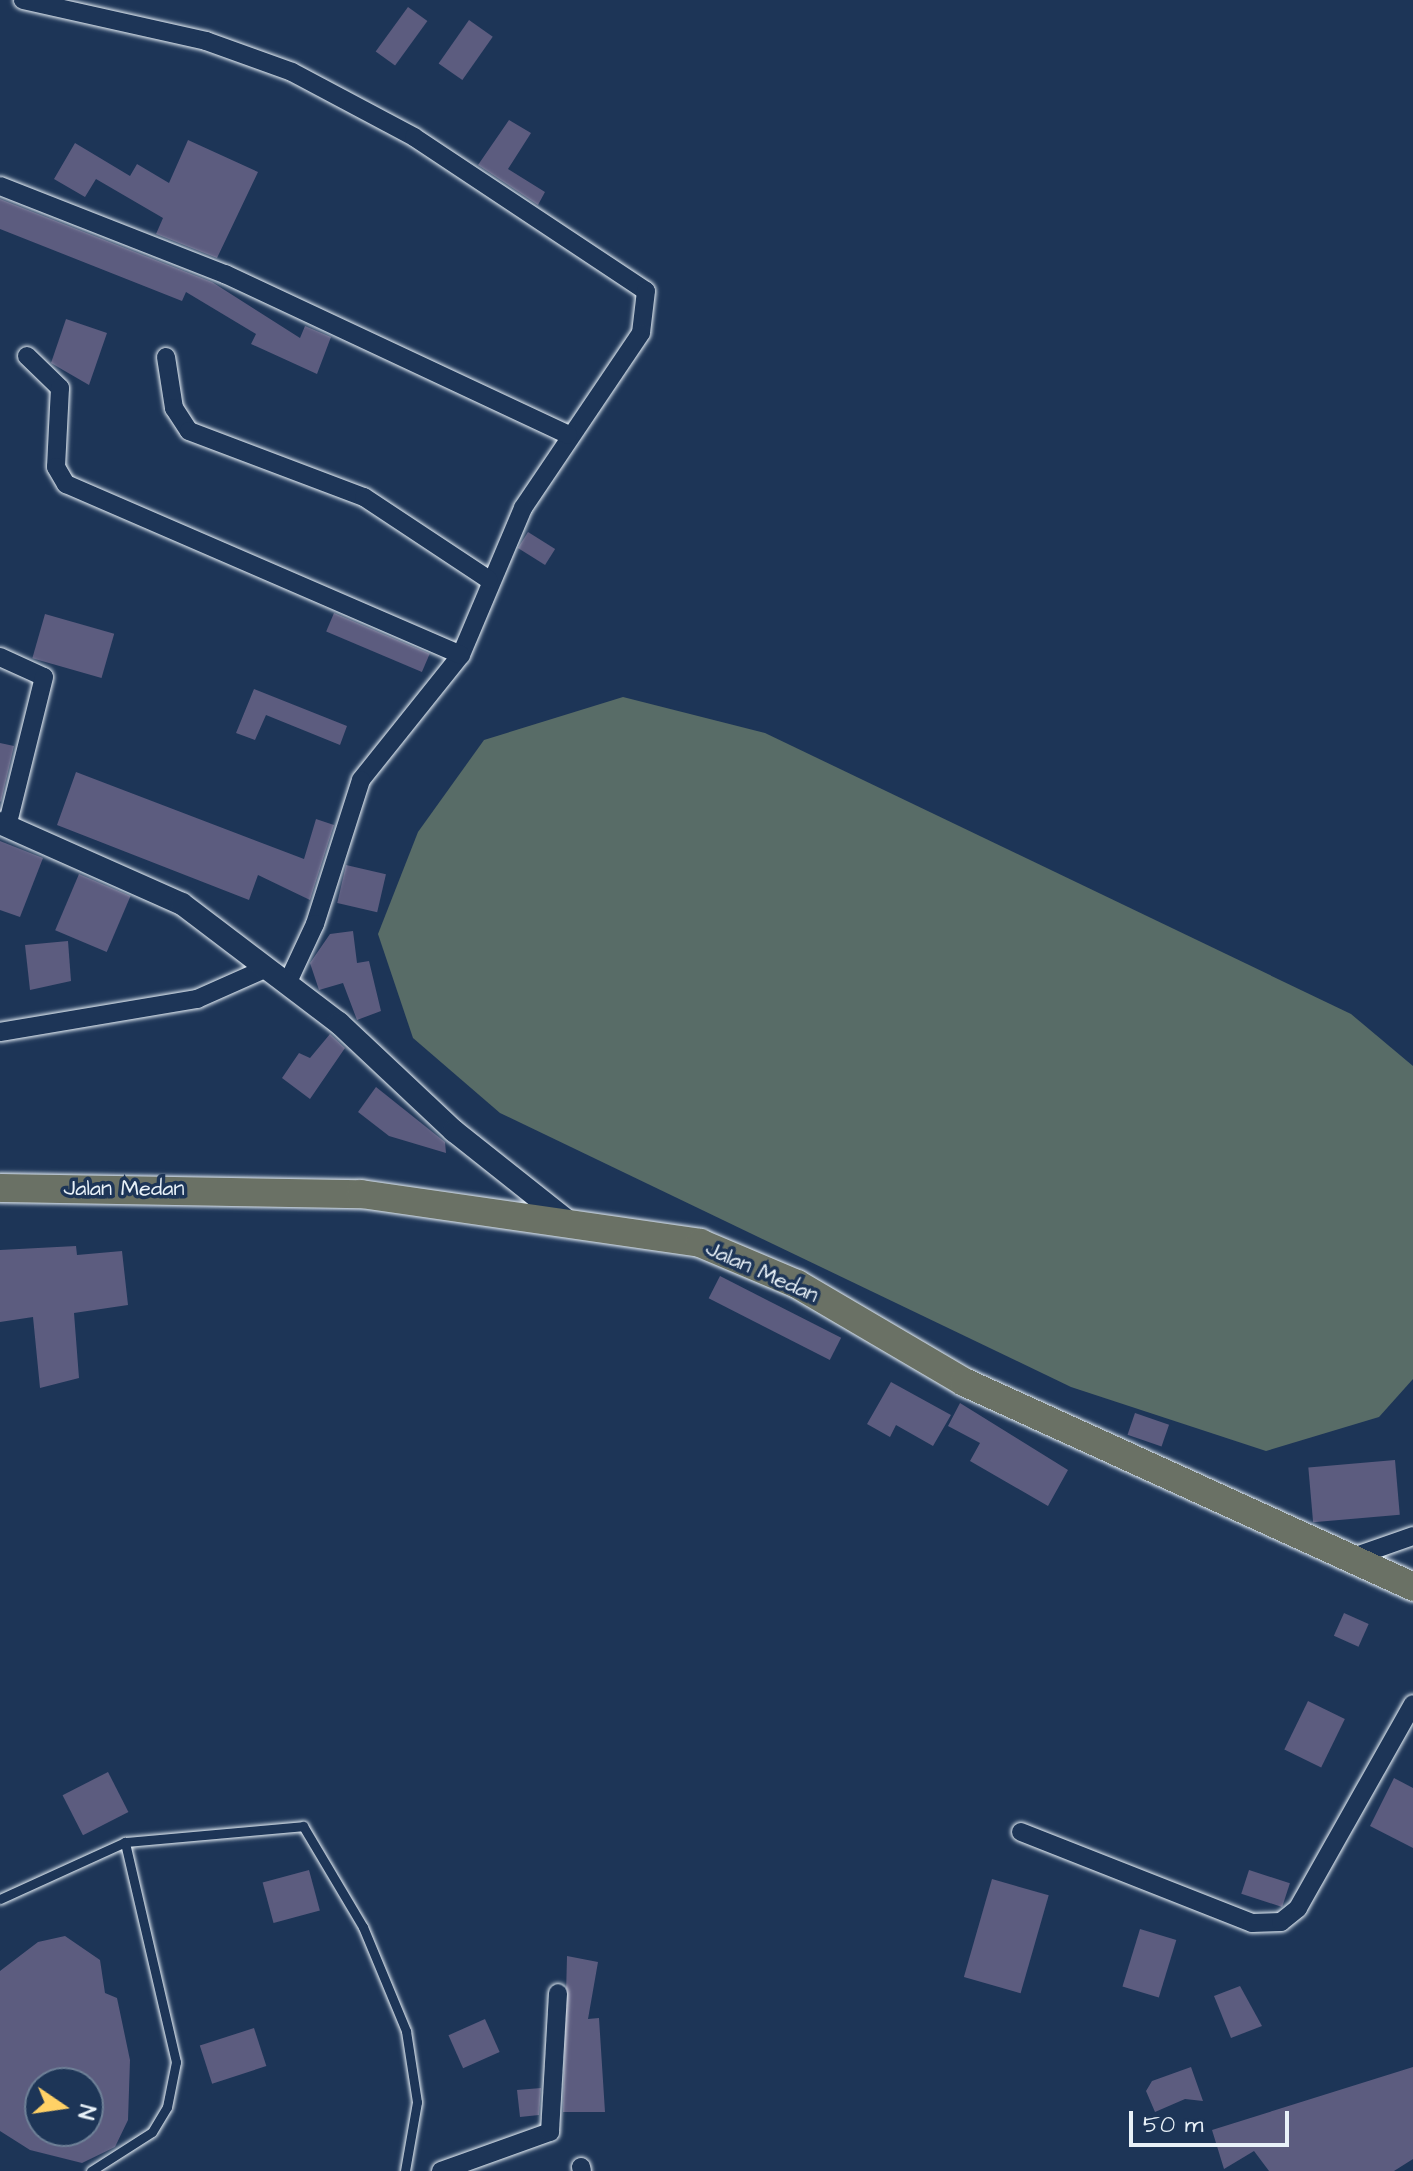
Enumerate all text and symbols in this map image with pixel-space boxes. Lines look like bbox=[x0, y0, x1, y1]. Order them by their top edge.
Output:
street label: Jalan Medan bbox=[64, 1176, 184, 1202]
street label: Jalan Medan bbox=[701, 1235, 823, 1309]
north arrow bbox=[24, 2067, 104, 2147]
scale bar bbox=[1133, 2095, 1293, 2145]
text: N bbox=[69, 2102, 103, 2122]
text: 50 m bbox=[1143, 2108, 1203, 2142]

